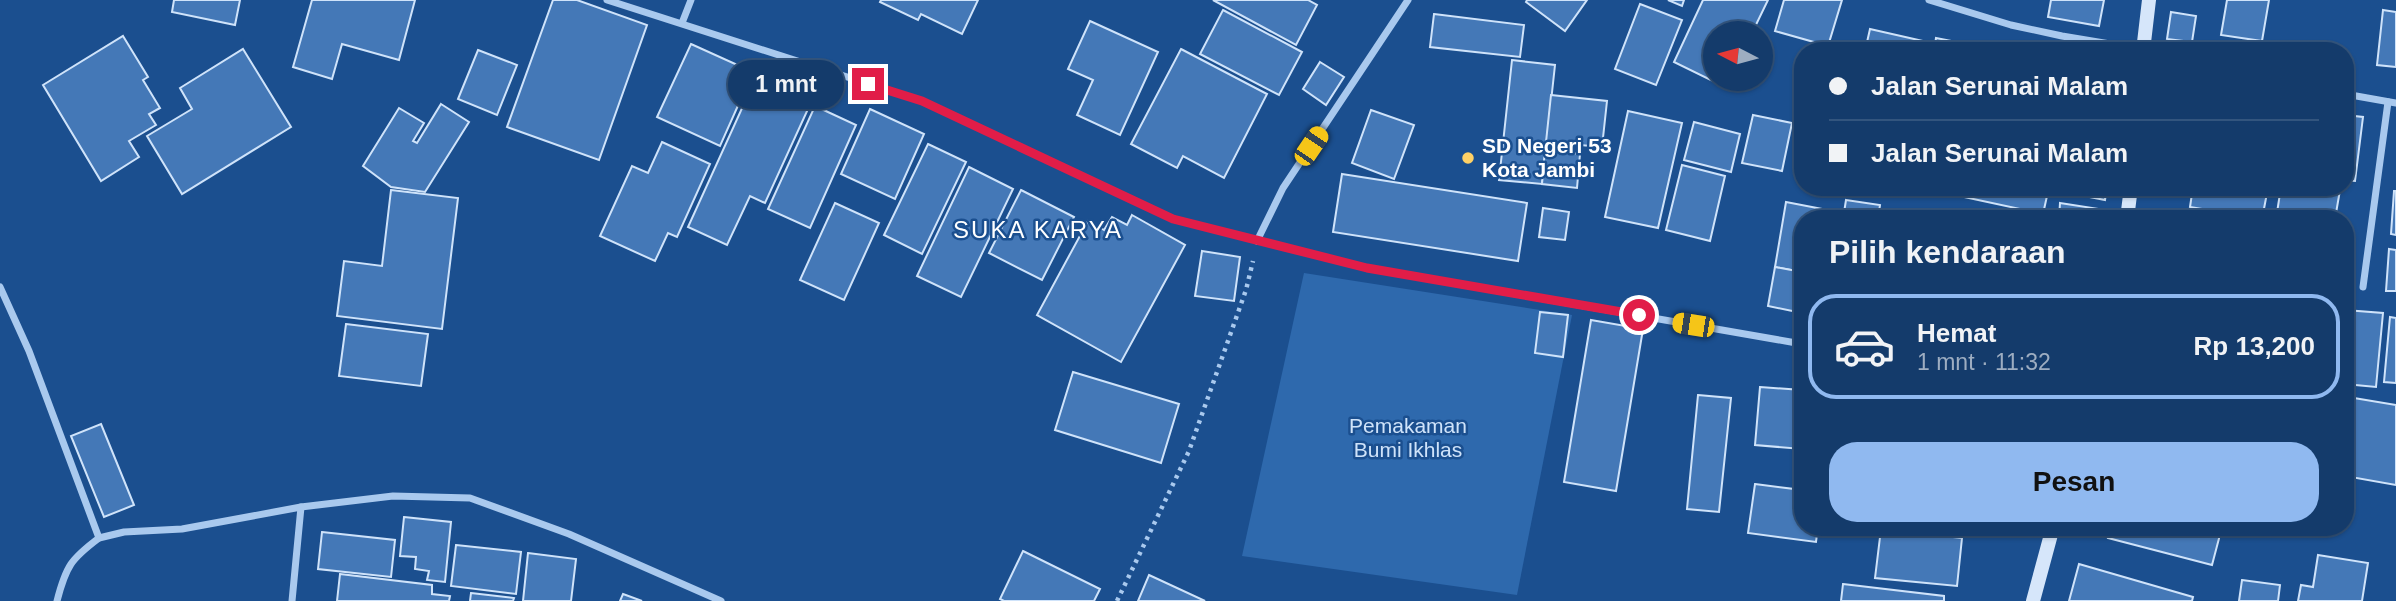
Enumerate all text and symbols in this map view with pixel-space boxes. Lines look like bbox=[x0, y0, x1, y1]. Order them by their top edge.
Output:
north arrow bbox=[1703, 21, 1773, 91]
map controls bbox=[1703, 21, 1773, 91]
callout: 1 mnt bbox=[728, 60, 844, 108]
route end bbox=[852, 68, 884, 100]
text: 1 mnt bbox=[755, 71, 817, 97]
text: Jalan Serunai Malam bbox=[1871, 71, 2128, 101]
car bbox=[1291, 123, 1332, 169]
place label: SD Negeri 53 Kota Jambi bbox=[1482, 134, 1612, 181]
text: Jalan Serunai Malam bbox=[1871, 138, 2128, 168]
marker: SD Negeri 53 Kota Jambi bbox=[1460, 150, 1476, 166]
district label: SUKA KARYA bbox=[953, 216, 1123, 243]
text: Pilih kendaraan bbox=[1829, 234, 2066, 270]
route start bbox=[1623, 299, 1655, 331]
car bbox=[1671, 311, 1716, 339]
icon: car bbox=[1833, 315, 1896, 378]
text: Hemat bbox=[1917, 318, 1996, 348]
text: Rp 13,200 bbox=[2194, 331, 2315, 361]
text: 1 mnt · 11:32 bbox=[1917, 349, 2051, 375]
park label: Pemakaman Bumi Ikhlas bbox=[1349, 414, 1467, 461]
button: Pesan bbox=[1829, 442, 2319, 522]

